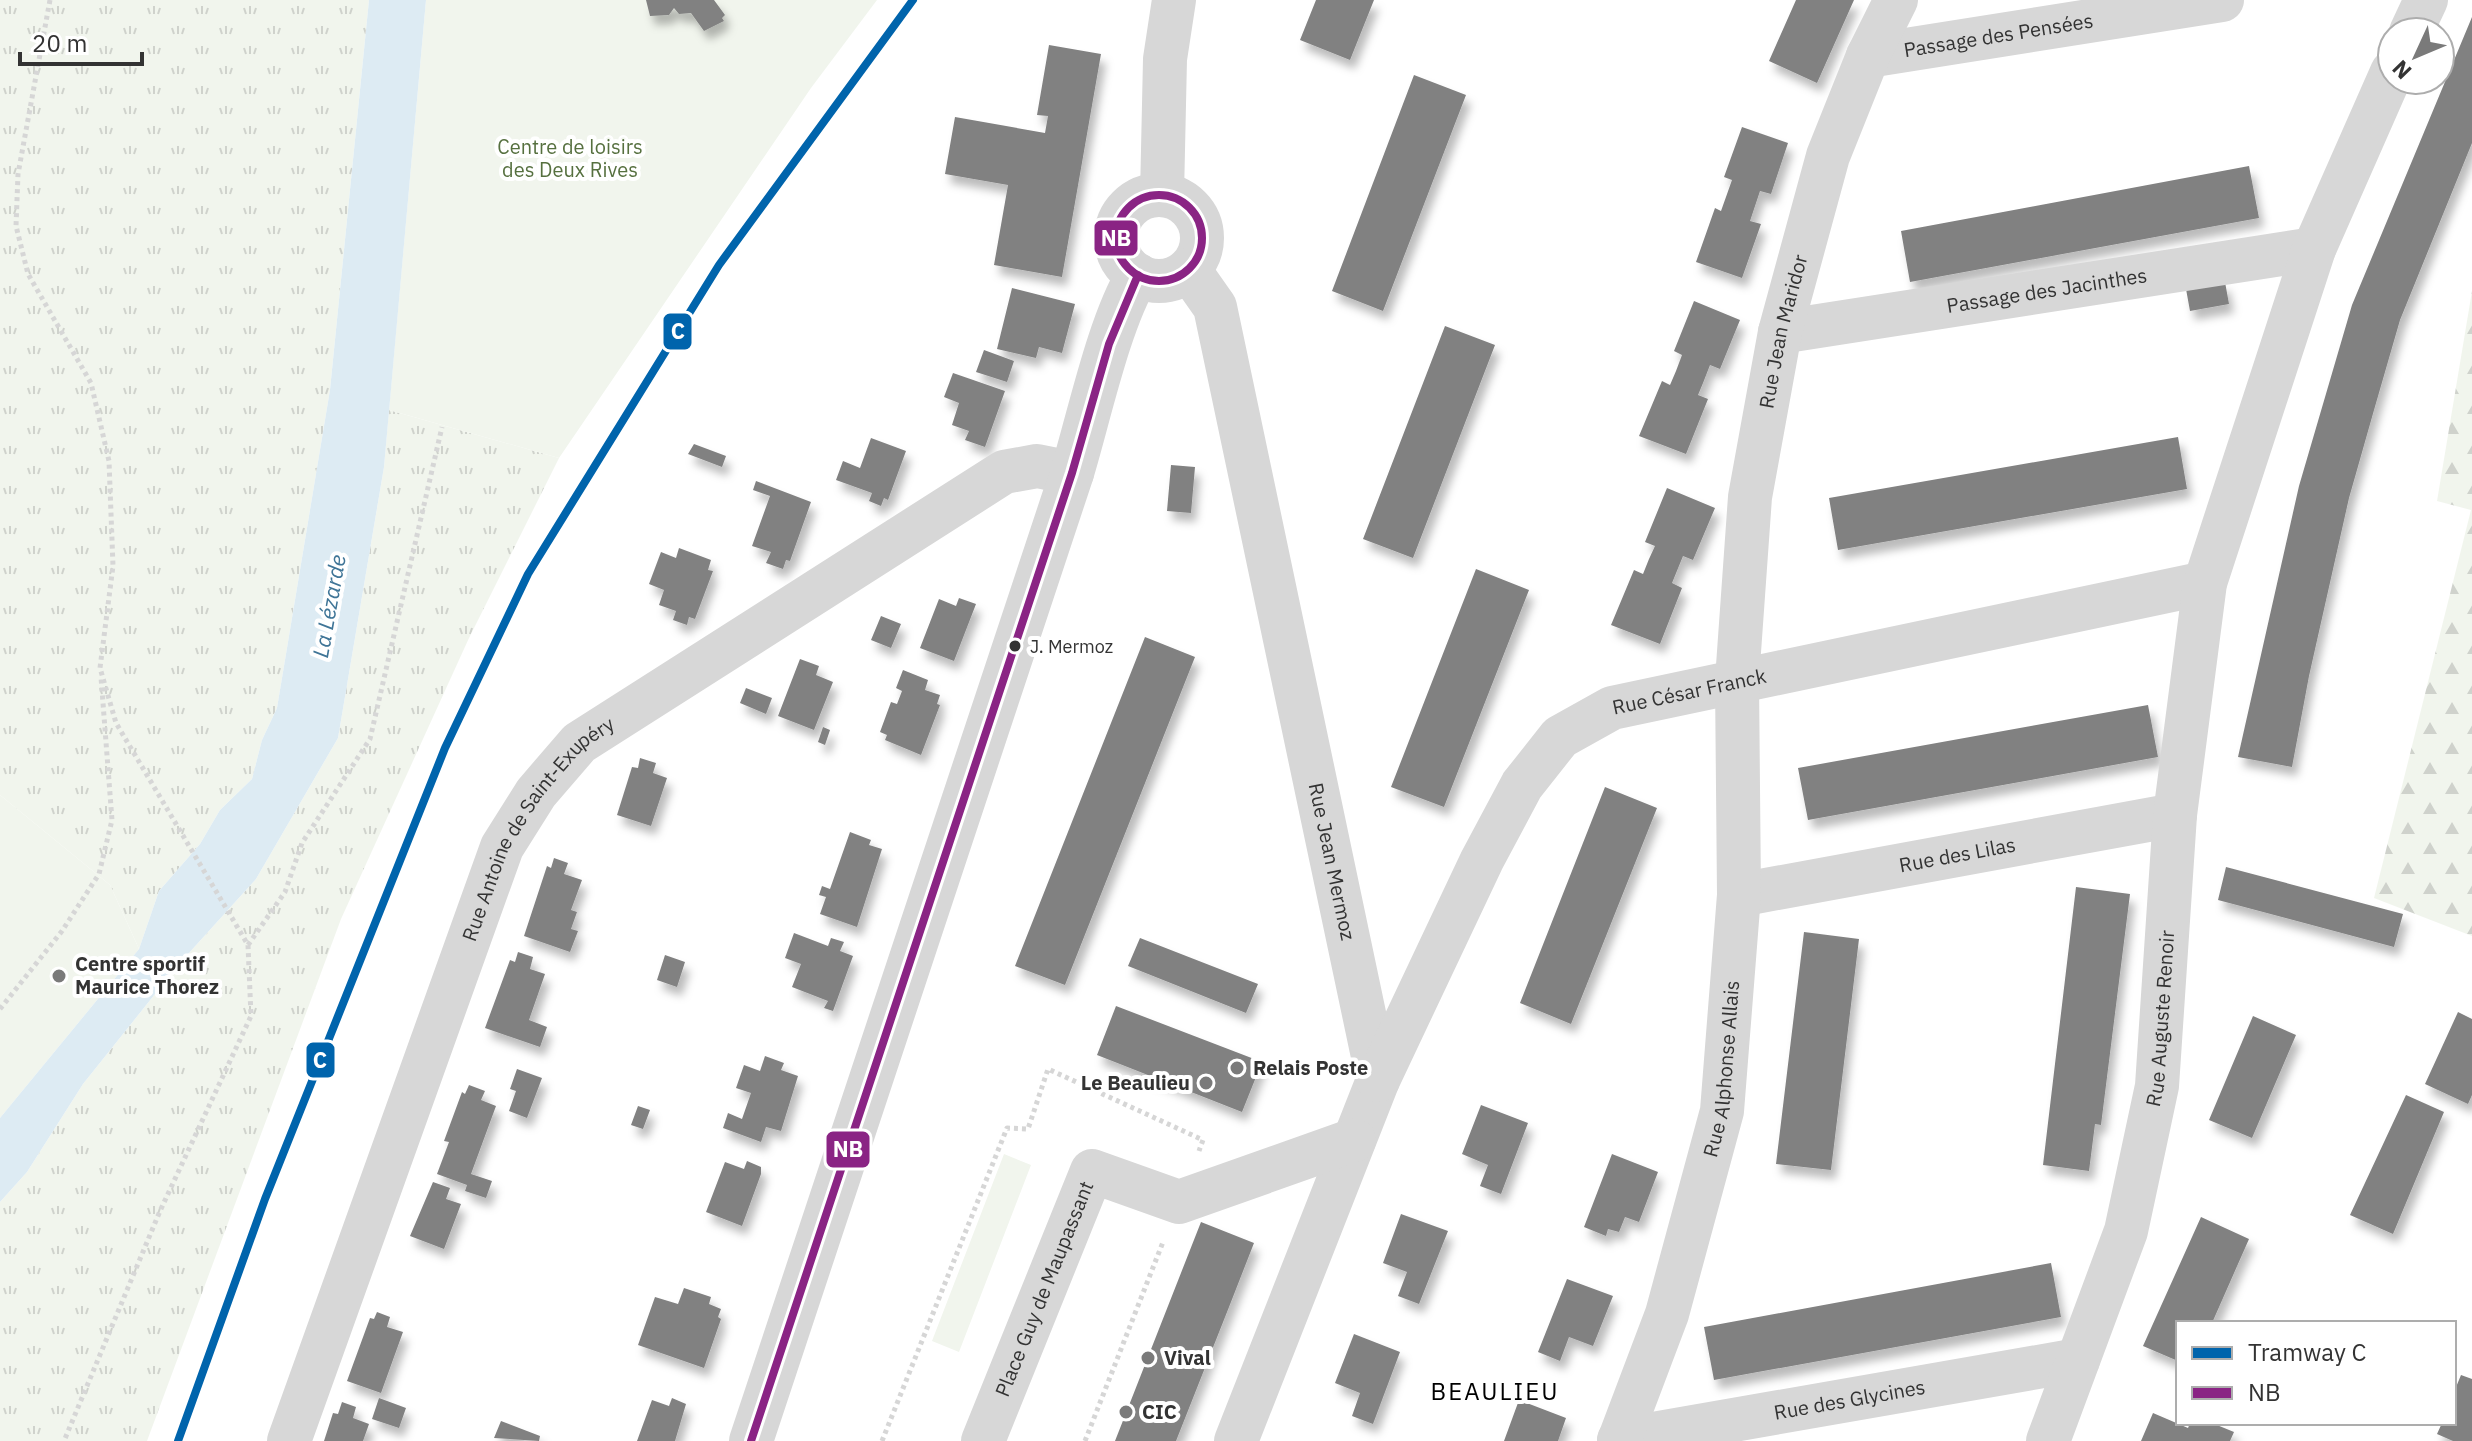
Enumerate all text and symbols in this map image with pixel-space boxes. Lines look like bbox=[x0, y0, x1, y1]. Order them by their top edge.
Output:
street label: Passage des Pensées bbox=[1902, 7, 2095, 63]
scale bar bbox=[20, 16, 142, 66]
north arrow bbox=[2376, 16, 2456, 96]
text: 20 m bbox=[32, 27, 87, 59]
text: N bbox=[2385, 54, 2417, 86]
park label: Centre de loisirs des Deux Rives bbox=[497, 133, 643, 183]
line badge: NB bbox=[1093, 219, 1139, 257]
text: NB bbox=[1101, 223, 1131, 252]
street label: Rue Jean Maridor bbox=[1752, 251, 1814, 411]
street label: Passage des Jacinthes bbox=[1945, 261, 2149, 319]
line badge: C bbox=[662, 312, 693, 351]
text: C bbox=[671, 316, 685, 345]
water label: La Lézarde bbox=[305, 552, 352, 660]
place label: J. Mermoz bbox=[1030, 635, 1113, 658]
marker: J. Mermoz bbox=[1007, 638, 1023, 654]
street label: Rue César Franck bbox=[1610, 662, 1769, 721]
street label: Rue Antoine de Saint-Exupéry bbox=[455, 710, 619, 945]
street label: Rue Jean Mermoz bbox=[1303, 780, 1362, 943]
street label: Rue des Lilas bbox=[1897, 831, 2018, 878]
street label: Rue Auguste Renoir bbox=[2139, 929, 2180, 1109]
place label: Centre sportif Maurice Thorez bbox=[75, 950, 219, 1000]
marker: Centre sportif Maurice Thorez bbox=[50, 967, 68, 985]
street label: Rue Alphonse Allais bbox=[1696, 979, 1745, 1160]
line badge: C bbox=[305, 1041, 336, 1079]
text: C bbox=[313, 1045, 327, 1074]
place label: Relais Poste bbox=[1253, 1054, 1368, 1081]
marker: Relais Poste bbox=[1228, 1059, 1246, 1077]
place label: Le Beaulieu bbox=[1081, 1069, 1190, 1096]
marker: Le Beaulieu bbox=[1197, 1074, 1215, 1092]
line badge: NB bbox=[825, 1130, 871, 1169]
text: NB bbox=[833, 1134, 863, 1163]
street label: Place Guy de Maupassant bbox=[988, 1177, 1100, 1401]
legend bbox=[2176, 1321, 2456, 1425]
text: Tramway C bbox=[2248, 1336, 2367, 1368]
place label: Vival bbox=[1164, 1344, 1211, 1371]
marker: Vival bbox=[1139, 1349, 1157, 1367]
street label: Rue des Glycines bbox=[1772, 1373, 1927, 1426]
district label: BEAULIEU bbox=[1431, 1375, 1559, 1407]
text: NB bbox=[2248, 1376, 2281, 1408]
place label: CIC bbox=[1142, 1398, 1177, 1425]
marker: CIC bbox=[1117, 1403, 1135, 1421]

